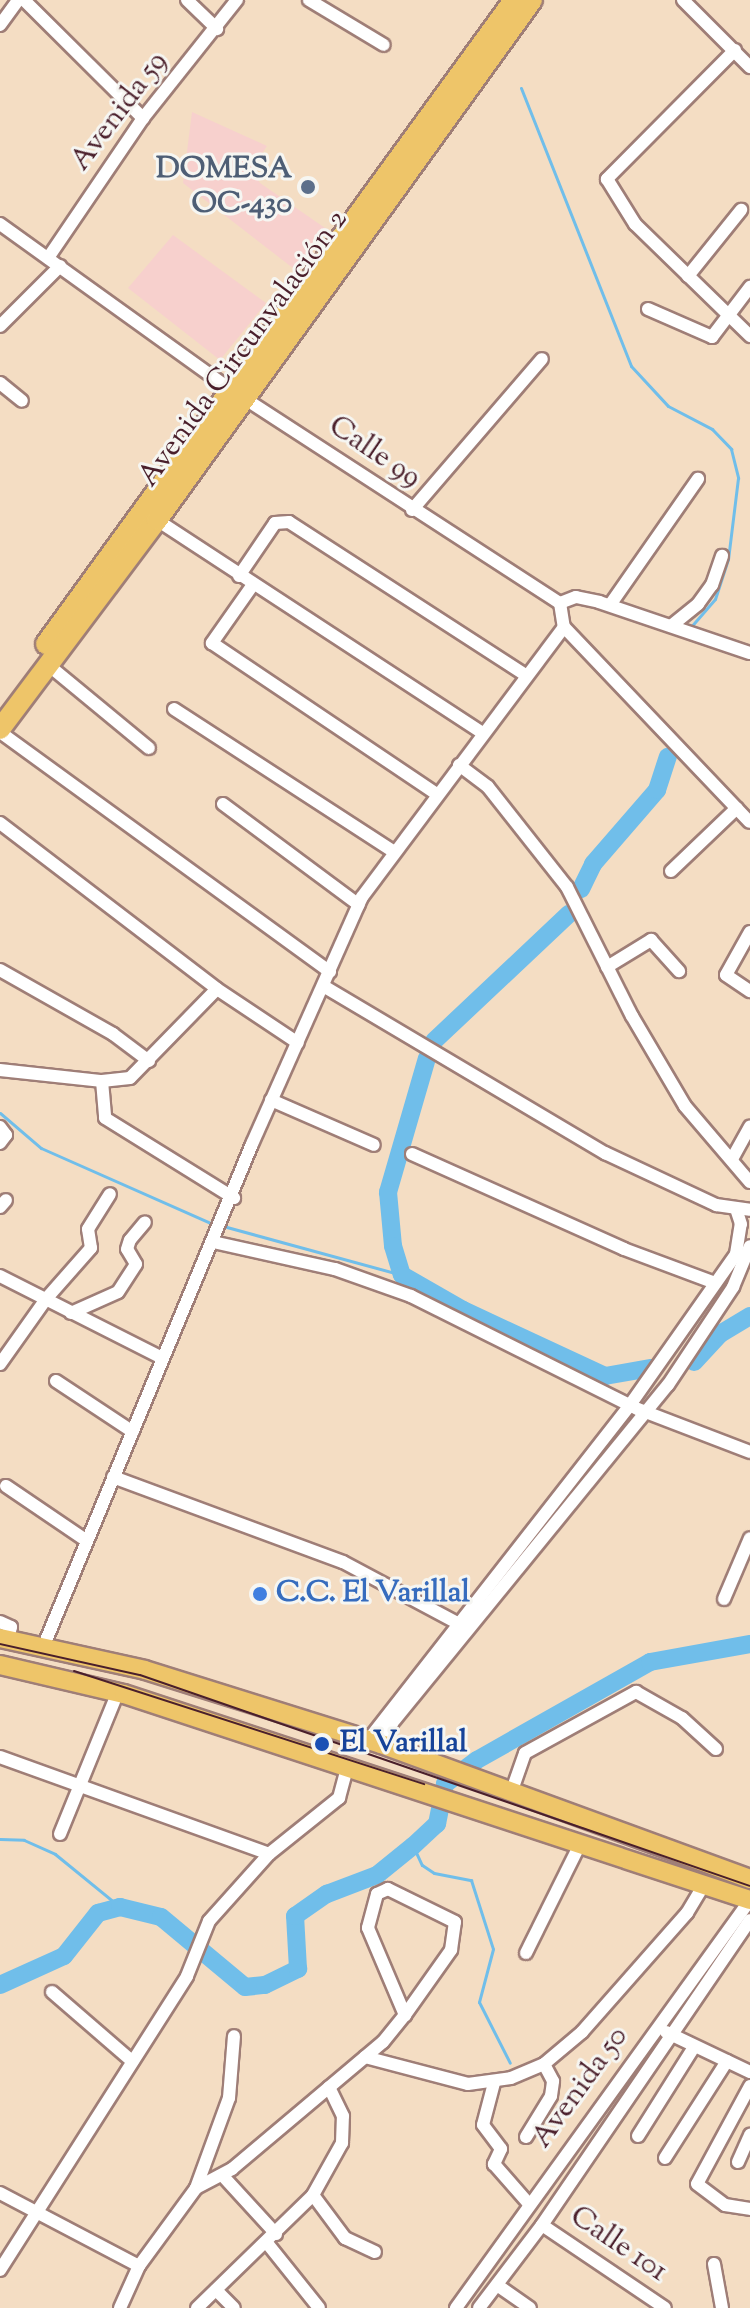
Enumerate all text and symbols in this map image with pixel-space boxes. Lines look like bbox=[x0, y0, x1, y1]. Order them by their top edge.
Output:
street label: Avenida 59 bbox=[64, 45, 176, 179]
place label: DOMESA OC-430 bbox=[156, 152, 292, 222]
marker: DOMESA OC-430 bbox=[299, 178, 317, 196]
street label: Avenida Circunvalación 2 bbox=[131, 203, 357, 495]
street label: Calle 99 bbox=[321, 409, 427, 497]
place label: C.C. El Varillal bbox=[276, 1576, 470, 1612]
marker: C.C. El Varillal bbox=[251, 1585, 269, 1603]
place label: El Varillal bbox=[340, 1726, 467, 1762]
marker: El Varillal bbox=[311, 1733, 333, 1755]
street label: Avenida 50 bbox=[525, 2020, 637, 2156]
street label: Calle 101 bbox=[562, 2199, 674, 2291]

